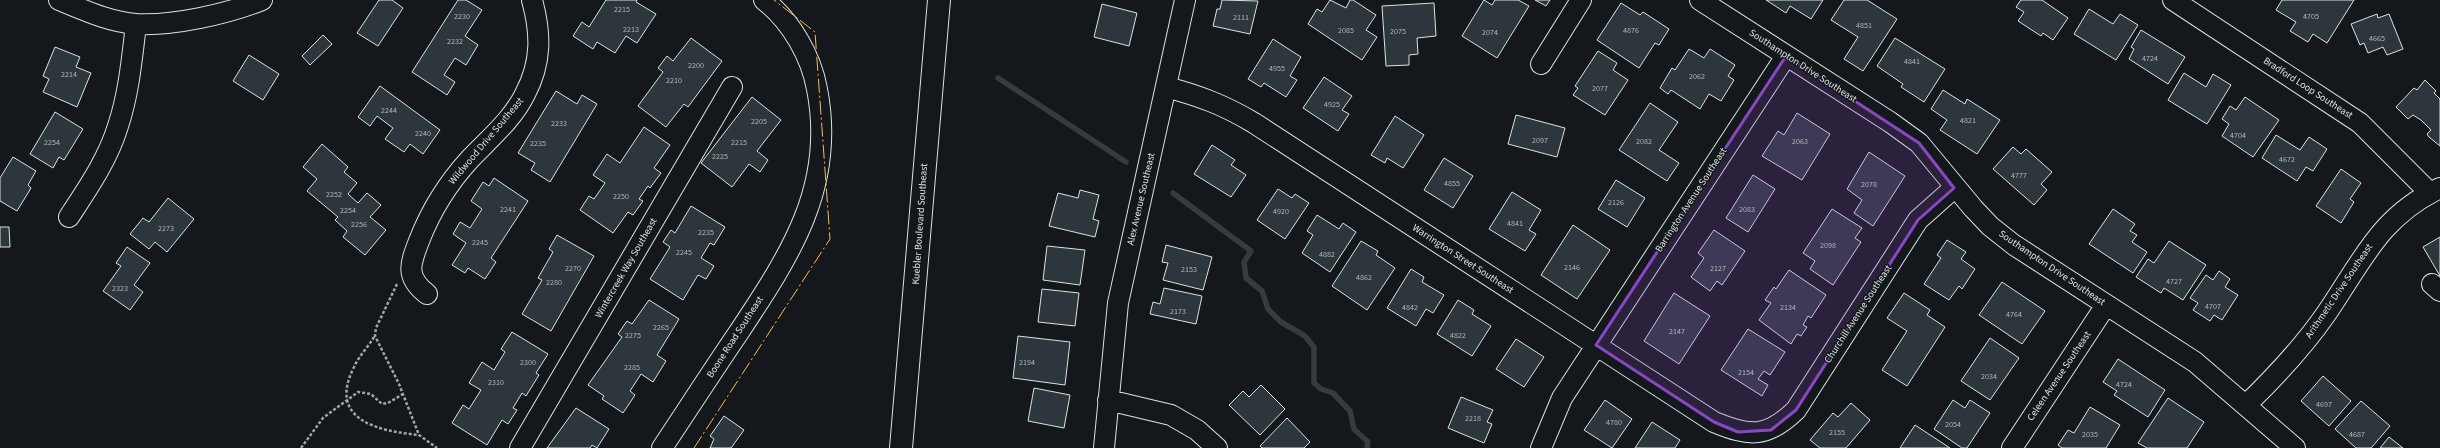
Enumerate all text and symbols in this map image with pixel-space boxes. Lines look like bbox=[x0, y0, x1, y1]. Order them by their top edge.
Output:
house number: 2215 bbox=[614, 4, 630, 15]
house number: 2230 bbox=[454, 11, 470, 22]
house number: 4705 bbox=[2303, 11, 2319, 22]
house number: 2111 bbox=[1233, 12, 1249, 23]
house number: 4851 bbox=[1856, 20, 1872, 31]
house number: 2213 bbox=[623, 24, 639, 35]
house number: 2085 bbox=[1338, 25, 1354, 36]
house number: 4876 bbox=[1623, 25, 1639, 36]
house number: 2075 bbox=[1390, 26, 1406, 37]
street label: Southampton Drive Southeast bbox=[1746, 26, 1860, 106]
house number: 2074 bbox=[1482, 27, 1498, 38]
house number: 4665 bbox=[2369, 33, 2385, 44]
house number: 2232 bbox=[447, 36, 463, 47]
house number: 4724 bbox=[2142, 53, 2158, 64]
street label: Bradford Loop Southeast bbox=[2260, 54, 2356, 123]
house number: 4841 bbox=[1904, 56, 1920, 67]
house number: 2200 bbox=[688, 60, 704, 71]
house number: 4955 bbox=[1269, 63, 1285, 74]
house number: 2214 bbox=[61, 69, 77, 80]
house number: 2062 bbox=[1689, 71, 1705, 82]
house number: 2210 bbox=[666, 75, 682, 86]
house number: 2077 bbox=[1592, 83, 1608, 94]
street label: Wildwood Drive Southeast bbox=[445, 94, 527, 188]
house number: 4925 bbox=[1324, 99, 1340, 110]
house number: 2244 bbox=[381, 105, 397, 116]
house number: 4821 bbox=[1960, 115, 1976, 126]
house number: 2205 bbox=[751, 116, 767, 127]
house number: 2233 bbox=[551, 118, 567, 129]
house number: 2240 bbox=[415, 128, 431, 139]
house number: 4704 bbox=[2230, 130, 2246, 141]
house number: 2097 bbox=[1532, 135, 1548, 146]
house number: 2082 bbox=[1636, 136, 1652, 147]
house number: 2063 bbox=[1792, 136, 1808, 147]
house number: 2254 bbox=[44, 137, 60, 148]
house number: 2215 bbox=[731, 137, 747, 148]
house number: 2235 bbox=[530, 138, 546, 149]
street label: Barrington Avenue Southeast bbox=[1652, 144, 1730, 255]
house number: 2225 bbox=[712, 151, 728, 162]
street label: Alex Avenue Southeast bbox=[1124, 151, 1159, 247]
house number: 4672 bbox=[2279, 154, 2295, 165]
street label: Kuebler Boulevard Southeast bbox=[909, 162, 931, 285]
house number: 4777 bbox=[2011, 170, 2027, 181]
house number: 4855 bbox=[1444, 178, 1460, 189]
house number: 2078 bbox=[1861, 179, 1877, 190]
house number: 2252 bbox=[326, 189, 342, 200]
house number: 2250 bbox=[613, 191, 629, 202]
house number: 2126 bbox=[1608, 197, 1624, 208]
house number: 2241 bbox=[500, 204, 516, 215]
house number: 2083 bbox=[1739, 204, 1755, 215]
house number: 2254 bbox=[340, 205, 356, 216]
house number: 4920 bbox=[1273, 206, 1289, 217]
street label: Wintercreek Way Southeast bbox=[591, 215, 661, 321]
house number: 4841 bbox=[1507, 218, 1523, 229]
house number: 2256 bbox=[351, 219, 367, 230]
street label: Warrington Street Southeast bbox=[1410, 221, 1517, 297]
house number: 2273 bbox=[158, 223, 174, 234]
house number: 2235 bbox=[698, 227, 714, 238]
street label: Southampton Drive Southeast bbox=[1996, 227, 2109, 309]
house number: 2245 bbox=[472, 237, 488, 248]
house number: 2098 bbox=[1820, 240, 1836, 251]
street label: Arithmetic Drive Southeast bbox=[2302, 240, 2376, 341]
house number: 2245 bbox=[676, 247, 692, 258]
house number: 4882 bbox=[1319, 249, 1335, 260]
house number: 2146 bbox=[1564, 262, 1580, 273]
street label: Churchill Avenue Southeast bbox=[1821, 262, 1895, 366]
house number: 2270 bbox=[565, 263, 581, 274]
house number: 2127 bbox=[1710, 263, 1726, 274]
house number: 2153 bbox=[1181, 264, 1197, 275]
house number: 4862 bbox=[1356, 272, 1372, 283]
house number: 4727 bbox=[2166, 276, 2182, 287]
house number: 2280 bbox=[546, 277, 562, 288]
house number: 2323 bbox=[112, 283, 128, 294]
street label: Boone Road Southeast bbox=[703, 293, 767, 381]
house number: 4707 bbox=[2205, 301, 2221, 312]
house number: 4842 bbox=[1402, 302, 1418, 313]
house number: 2134 bbox=[1780, 302, 1796, 313]
house number: 2173 bbox=[1170, 306, 1186, 317]
house number: 4764 bbox=[2006, 309, 2022, 320]
house number: 2265 bbox=[653, 322, 669, 333]
house number: 2147 bbox=[1669, 326, 1685, 337]
street label: Celeen Avenue Southeast bbox=[2024, 328, 2095, 424]
house number: 2275 bbox=[625, 330, 641, 341]
house number: 4822 bbox=[1450, 330, 1466, 341]
house number: 2300 bbox=[520, 357, 536, 368]
house number: 2194 bbox=[1019, 357, 1035, 368]
house number: 2285 bbox=[624, 362, 640, 373]
house number: 2154 bbox=[1738, 367, 1754, 378]
house number: 2034 bbox=[1981, 371, 1997, 382]
house number: 2310 bbox=[488, 377, 504, 388]
house number: 4724 bbox=[2116, 379, 2132, 390]
house number: 4697 bbox=[2316, 399, 2332, 410]
house number: 2218 bbox=[1465, 413, 1481, 424]
house number: 4780 bbox=[1606, 417, 1622, 428]
house number: 2054 bbox=[1945, 419, 1961, 430]
house number: 2155 bbox=[1829, 427, 1845, 438]
house number: 2035 bbox=[2082, 429, 2098, 440]
house number: 4687 bbox=[2349, 429, 2365, 440]

